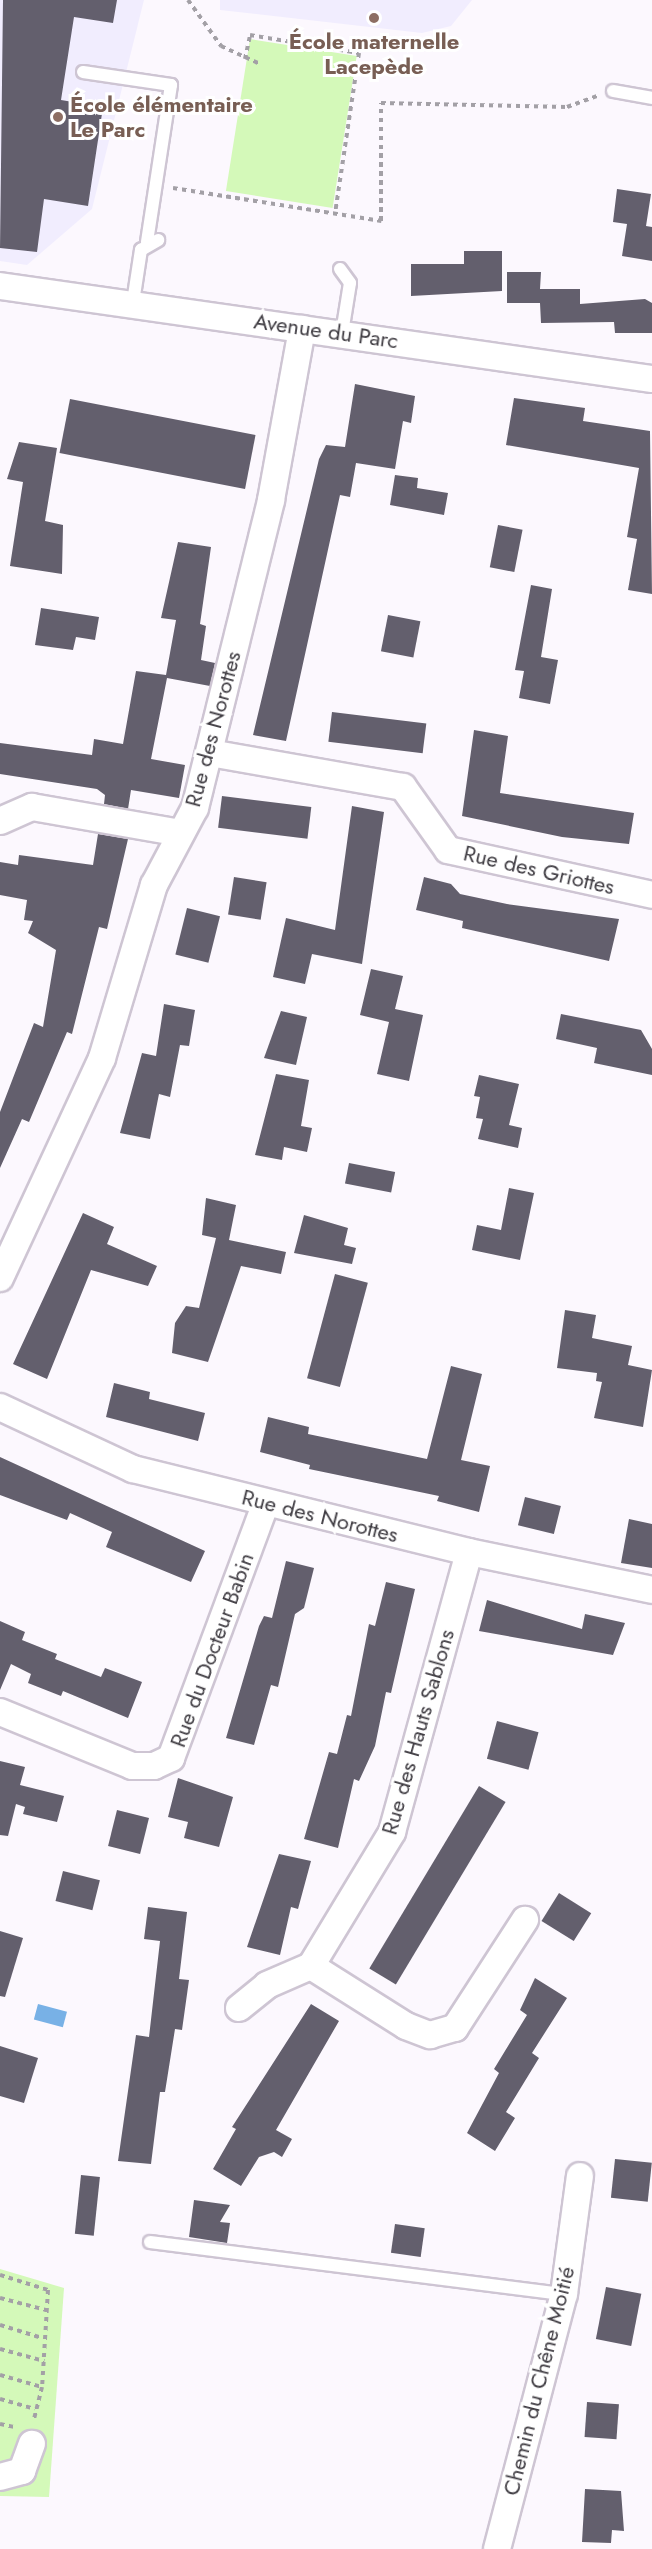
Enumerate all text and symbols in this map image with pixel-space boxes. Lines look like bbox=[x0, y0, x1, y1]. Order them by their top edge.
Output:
marker: École maternelle Lacepède bbox=[367, 11, 381, 25]
place label: École maternelle Lacepède bbox=[289, 28, 459, 80]
place label: École élémentaire Le Parc bbox=[70, 91, 253, 142]
marker: École élémentaire Le Parc bbox=[51, 110, 65, 124]
street label: Avenue du Parc bbox=[252, 308, 400, 354]
street label: Rue des Norottes bbox=[180, 648, 246, 810]
street label: Rue des Griottes bbox=[461, 840, 617, 900]
street label: Rue des Norottes bbox=[239, 1484, 401, 1548]
street label: Rue du Docteur Babin bbox=[165, 1549, 259, 1751]
street label: Rue des Hauts Sablons bbox=[376, 1626, 460, 1838]
street label: Chemin du Chêne Moitié bbox=[498, 2264, 580, 2498]

